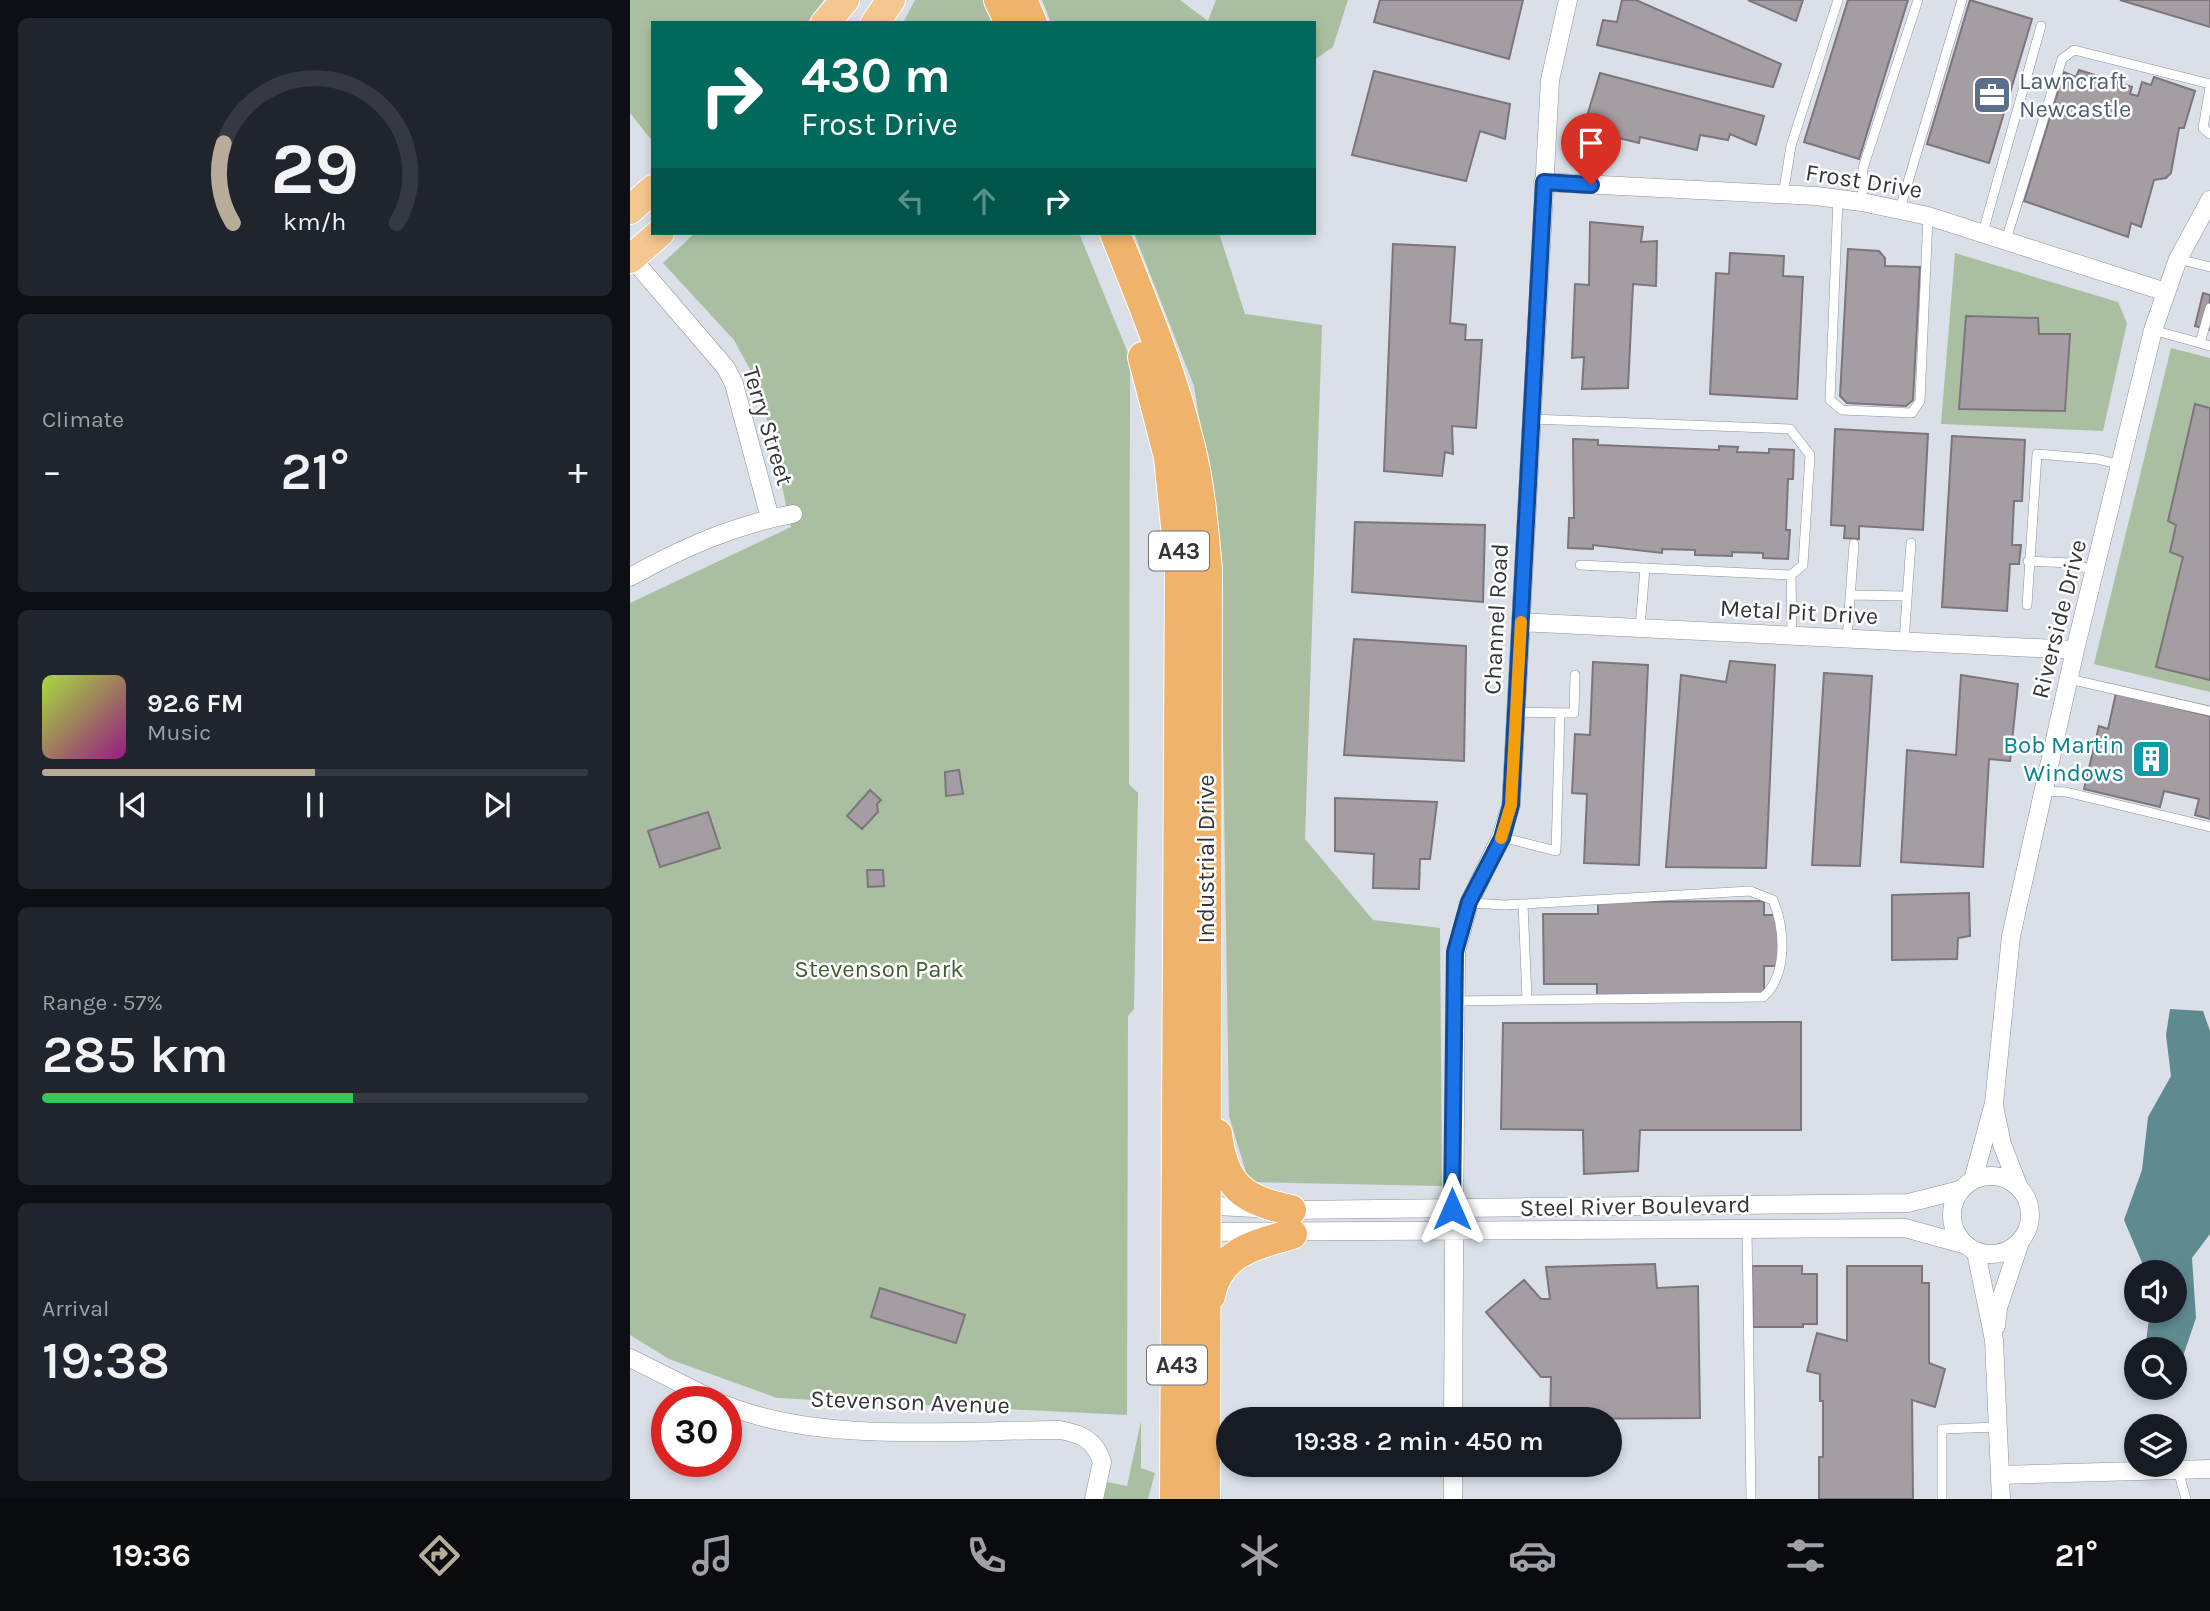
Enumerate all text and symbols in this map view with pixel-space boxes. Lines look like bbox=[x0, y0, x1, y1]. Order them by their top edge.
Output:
text: 430 m bbox=[801, 47, 951, 104]
icon: right bbox=[686, 49, 777, 140]
place label: Lawncraft Newcastle bbox=[2019, 67, 2131, 123]
office icon: Lawncraft Newcastle bbox=[1971, 74, 2013, 116]
text: Frost Drive bbox=[801, 106, 958, 143]
pin bbox=[1561, 113, 1621, 185]
icon: arrive bbox=[1572, 124, 1610, 162]
text: 29 bbox=[271, 126, 359, 211]
street label: Frost Drive bbox=[1804, 158, 1924, 204]
icon: left bbox=[892, 182, 930, 220]
icon: ahead bbox=[965, 182, 1003, 220]
icon: right bbox=[1038, 182, 1076, 220]
text: km/h bbox=[283, 207, 347, 236]
street label: Terry Street bbox=[737, 363, 799, 489]
text: Climate bbox=[42, 406, 124, 433]
text: 21° bbox=[281, 441, 349, 502]
text: − bbox=[42, 449, 62, 494]
text: + bbox=[568, 449, 588, 494]
road number: A43 bbox=[1149, 531, 1209, 570]
street label: Riverside Drive bbox=[2026, 537, 2092, 701]
street label: Channel Road bbox=[1478, 543, 1514, 695]
street label: Metal Pit Drive bbox=[1719, 594, 1879, 630]
text: 92.6 FM bbox=[147, 688, 244, 719]
text: Music bbox=[147, 719, 211, 746]
place label: Bob Martin Windows bbox=[2003, 731, 2124, 787]
building icon: Bob Martin Windows bbox=[2130, 738, 2172, 780]
street label: Industrial Drive bbox=[1192, 774, 1220, 944]
icon: previous bbox=[114, 786, 152, 824]
icon: pause bbox=[296, 786, 334, 824]
icon: next bbox=[478, 786, 516, 824]
park label: Stevenson Park bbox=[794, 955, 964, 983]
text: Range · 57% bbox=[42, 989, 163, 1016]
text: 285 km bbox=[42, 1024, 229, 1085]
position arrow bbox=[1415, 1172, 1489, 1246]
street label: Steel River Boulevard bbox=[1519, 1190, 1751, 1222]
map controls bbox=[2124, 1260, 2187, 1477]
button: sound bbox=[2124, 1260, 2187, 1323]
text: Arrival bbox=[42, 1295, 109, 1322]
text: 19:38 bbox=[42, 1330, 170, 1391]
button: search bbox=[2124, 1337, 2187, 1400]
road number: A43 bbox=[1147, 1346, 1207, 1384]
street label: Stevenson Avenue bbox=[810, 1385, 1010, 1419]
speed limit sign: 30 bbox=[651, 1386, 742, 1477]
button: layers bbox=[2124, 1414, 2187, 1477]
text: 19:38 · 2 min · 450 m bbox=[1295, 1426, 1543, 1457]
icon: directions bbox=[415, 1531, 464, 1580]
icon: music bbox=[688, 1531, 737, 1580]
icon: phone bbox=[962, 1531, 1011, 1580]
icon: climate bbox=[1235, 1531, 1284, 1580]
icon: car bbox=[1508, 1531, 1557, 1580]
icon: filters bbox=[1781, 1531, 1830, 1580]
text: 19:36 bbox=[112, 1537, 191, 1574]
text: 21° bbox=[2055, 1537, 2098, 1574]

